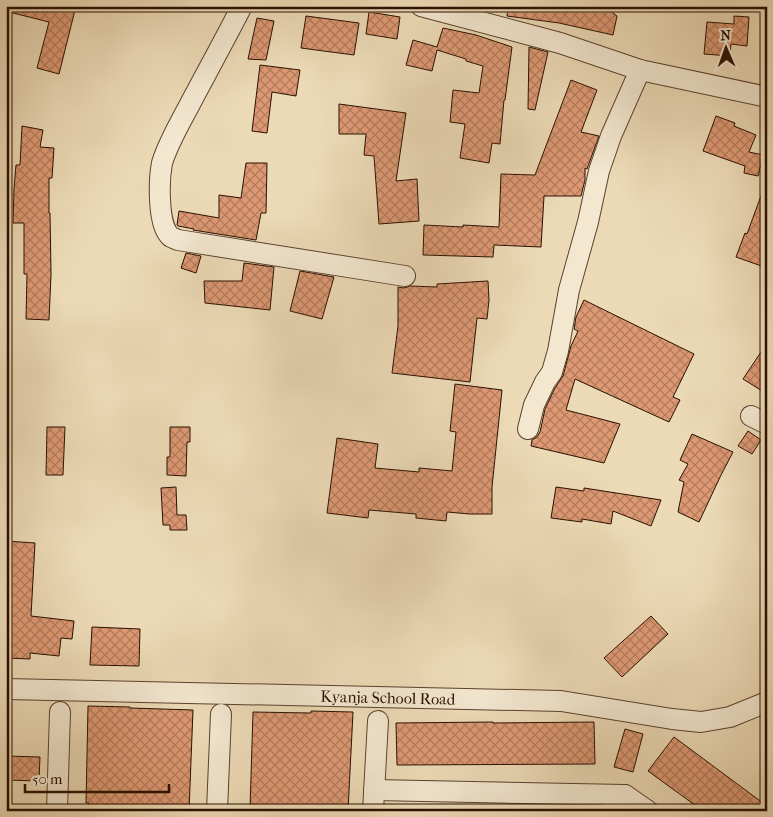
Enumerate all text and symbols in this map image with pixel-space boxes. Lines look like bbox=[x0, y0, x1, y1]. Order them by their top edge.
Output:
north arrow bbox=[700, 22, 750, 72]
text: N bbox=[720, 27, 732, 44]
street label: Kyanja School Road bbox=[320, 686, 456, 708]
scale bar bbox=[25, 762, 169, 794]
text: 50 m bbox=[32, 770, 63, 788]

